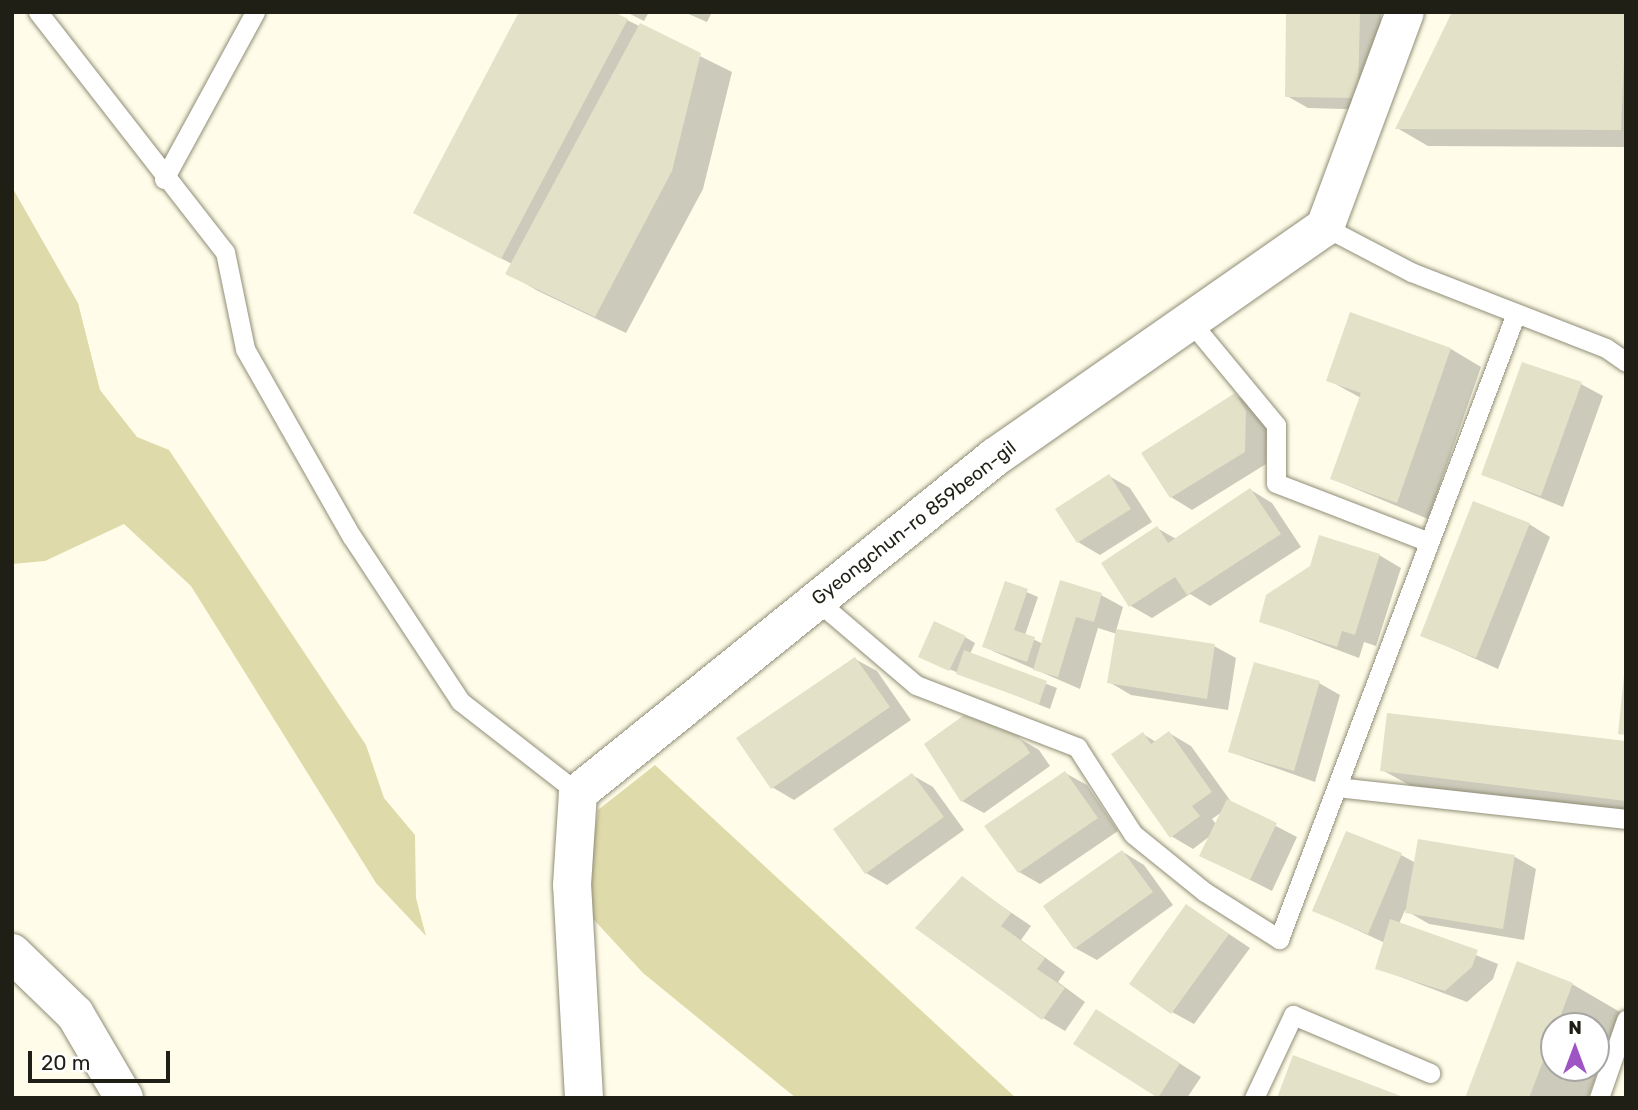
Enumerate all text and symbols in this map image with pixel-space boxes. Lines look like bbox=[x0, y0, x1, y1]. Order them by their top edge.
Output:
street label: Gyeongchun-ro 859beon-gil bbox=[807, 436, 1021, 610]
north arrow bbox=[1540, 1012, 1610, 1082]
text: N bbox=[1568, 1016, 1582, 1039]
scale bar bbox=[32, 1036, 173, 1080]
text: 20 m bbox=[41, 1050, 90, 1075]

